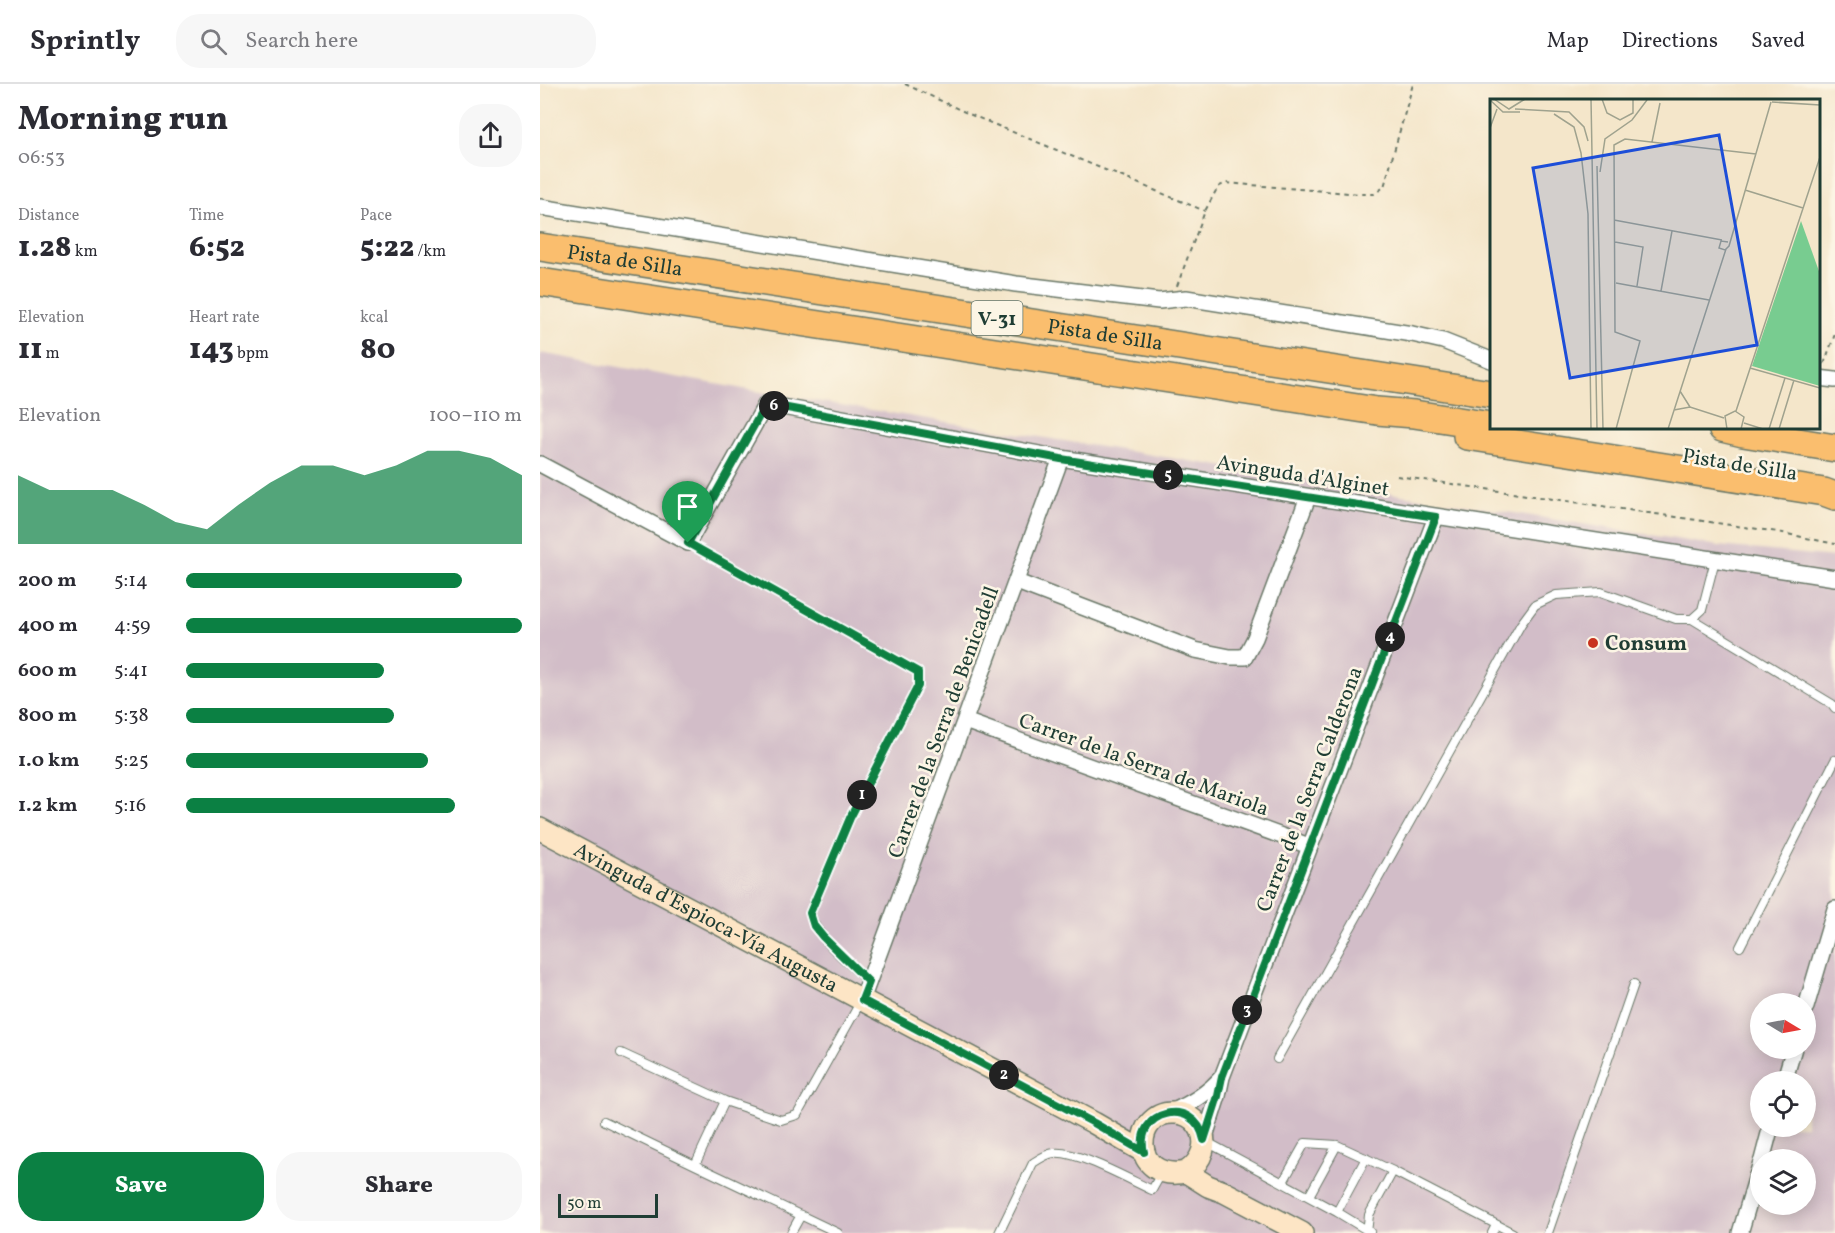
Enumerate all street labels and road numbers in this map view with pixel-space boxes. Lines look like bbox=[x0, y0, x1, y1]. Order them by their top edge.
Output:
street label: Pista de Silla bbox=[565, 238, 685, 285]
road number: V-31 bbox=[972, 301, 1022, 335]
street label: Pista de Silla bbox=[1045, 313, 1165, 359]
street label: Pista de Silla bbox=[1680, 442, 1800, 489]
street label: Avinguda d'Alginet bbox=[1214, 449, 1391, 504]
street label: Carrer de la Serra de Benicadell bbox=[882, 582, 1007, 863]
street label: Carrer de la Serra Calderona bbox=[1250, 663, 1371, 916]
street label: Carrer de la Serra de Mariola bbox=[1014, 707, 1273, 824]
street label: Avinguda d'Espioca-Vía Augusta bbox=[568, 836, 843, 1001]

